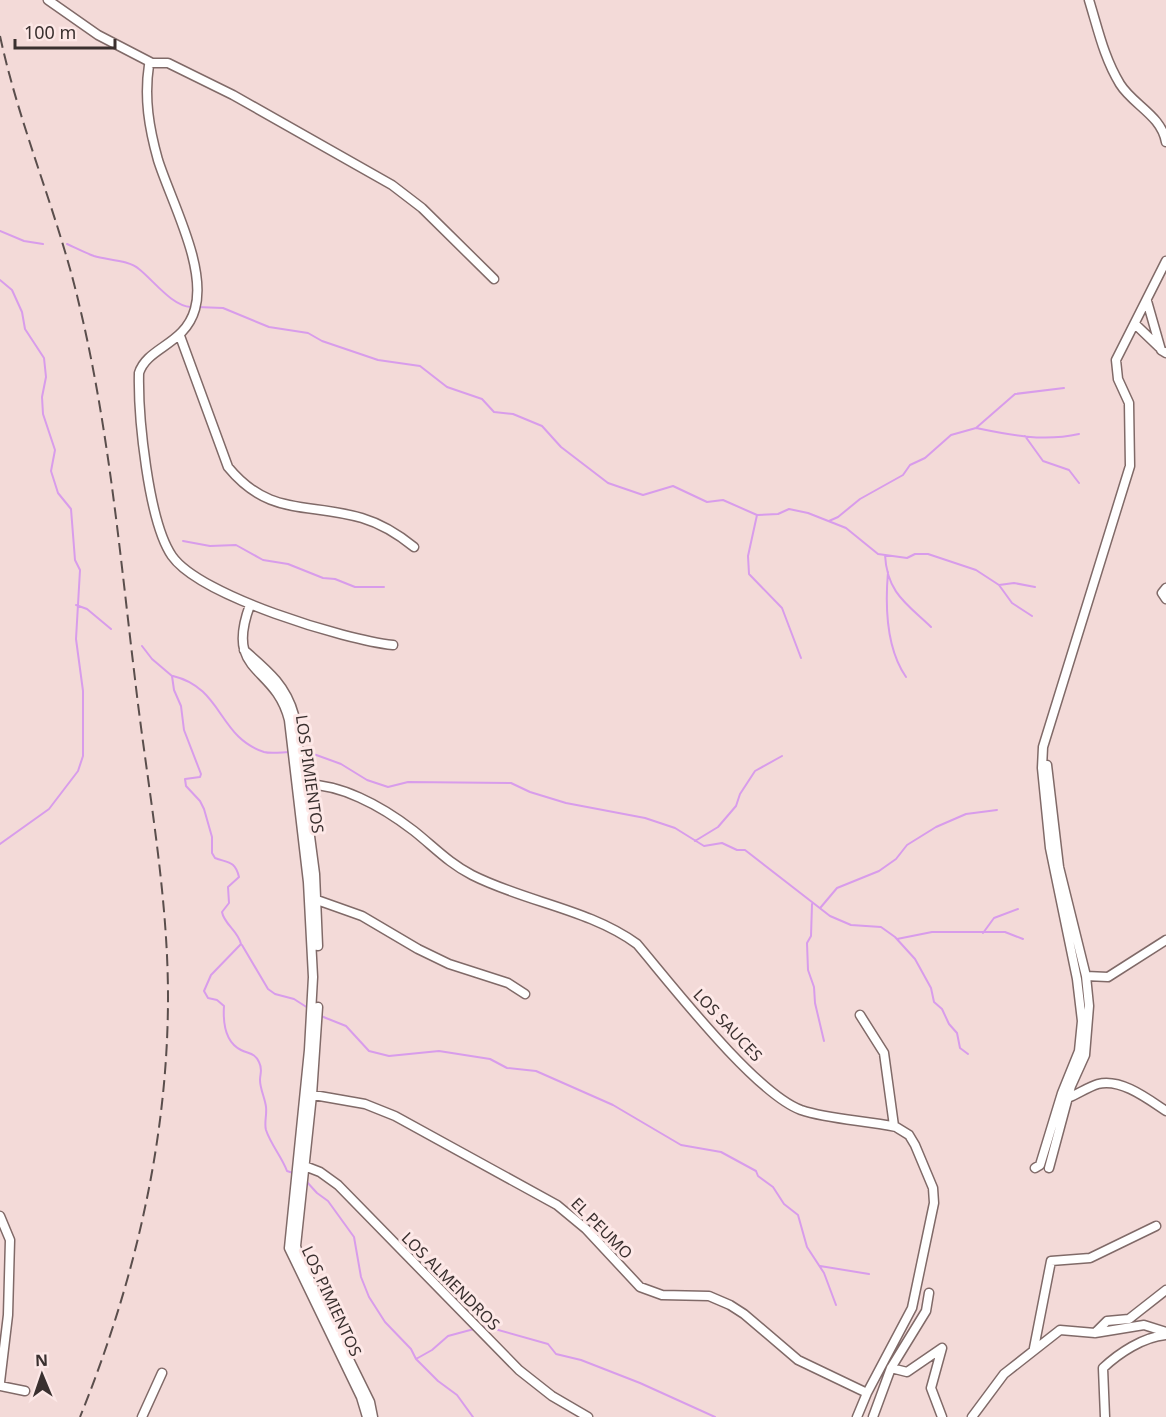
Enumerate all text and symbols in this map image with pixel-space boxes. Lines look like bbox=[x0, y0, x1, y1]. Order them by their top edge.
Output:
scale bar bbox=[15, 12, 116, 50]
text: 100 m bbox=[24, 20, 76, 44]
street label: LOS PIMIENTOS bbox=[291, 713, 329, 835]
street label: LOS SAUCES bbox=[689, 984, 768, 1066]
street label: EL PEUMO bbox=[566, 1192, 638, 1264]
street label: LOS ALMENDROS bbox=[397, 1227, 505, 1335]
street label: LOS PIMIENTOS bbox=[297, 1242, 367, 1360]
north arrow bbox=[12, 1345, 72, 1405]
text: N bbox=[35, 1349, 48, 1371]

